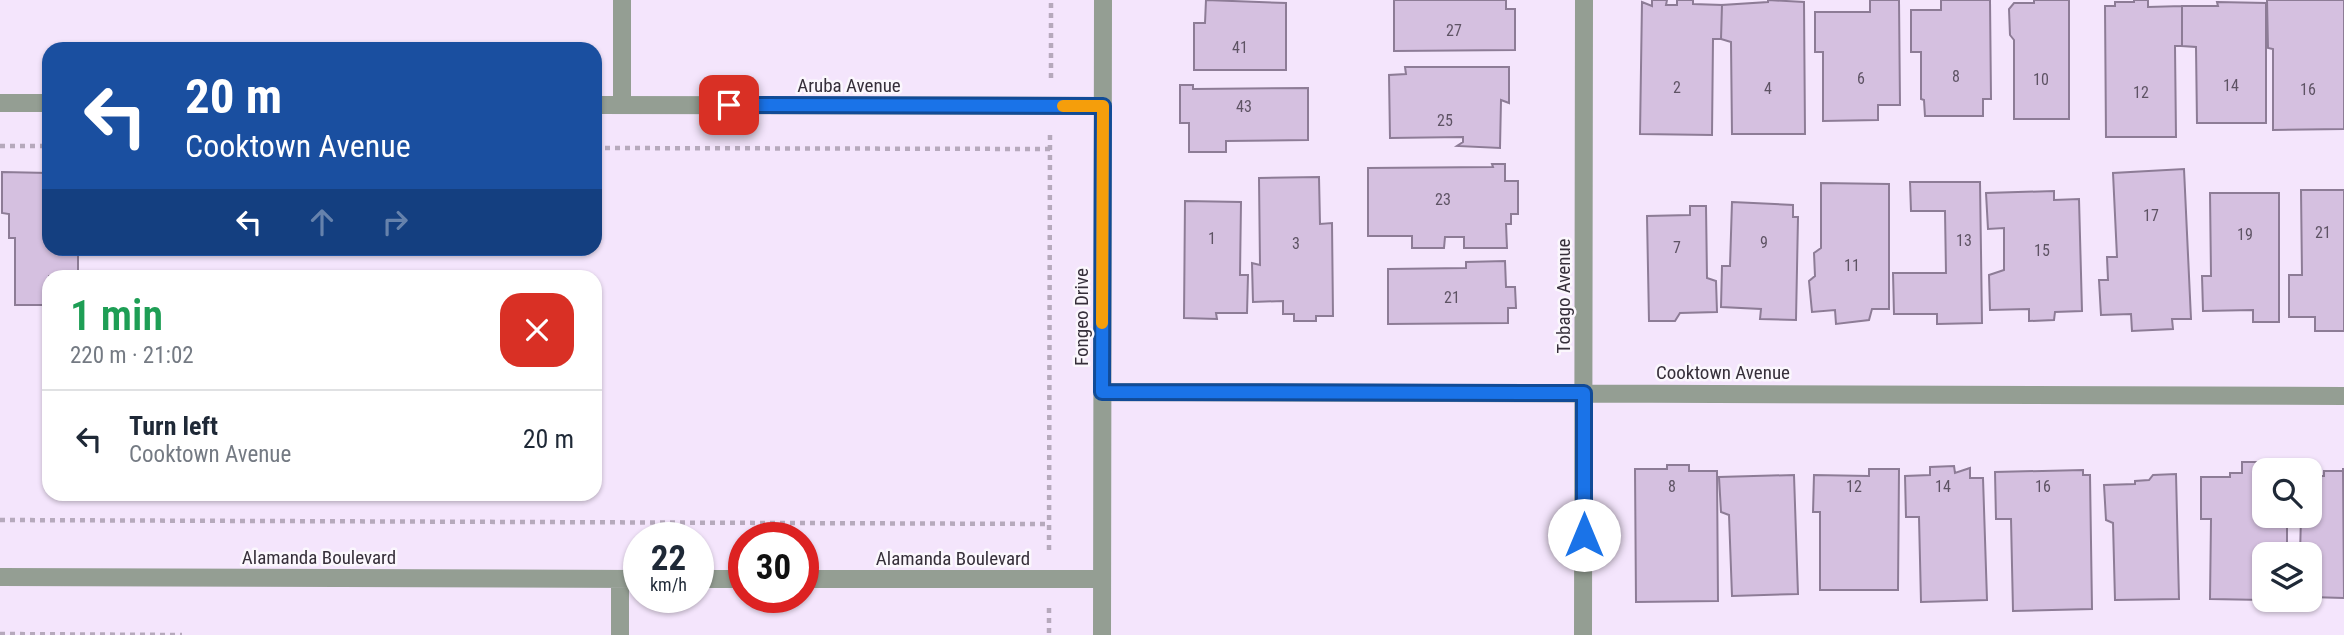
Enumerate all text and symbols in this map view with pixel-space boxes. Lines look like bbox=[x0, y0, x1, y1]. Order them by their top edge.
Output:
house number: 27 bbox=[1446, 21, 1462, 40]
house number: 41 bbox=[1232, 38, 1248, 57]
house number: 8 bbox=[1952, 67, 1960, 86]
text: 20 m bbox=[185, 68, 282, 125]
house number: 6 bbox=[1857, 69, 1865, 88]
icon: left bbox=[70, 70, 161, 161]
house number: 10 bbox=[2033, 70, 2049, 89]
street label: Aruba Avenue bbox=[797, 74, 901, 97]
pin bbox=[699, 75, 759, 135]
house number: 14 bbox=[2223, 76, 2239, 95]
house number: 2 bbox=[1673, 78, 1681, 97]
house number: 4 bbox=[1764, 79, 1772, 98]
house number: 16 bbox=[2300, 80, 2316, 99]
house number: 12 bbox=[2133, 83, 2149, 102]
icon: arrive bbox=[710, 86, 748, 124]
house number: 43 bbox=[1236, 97, 1252, 116]
house number: 25 bbox=[1437, 111, 1453, 130]
text: Cooktown Avenue bbox=[185, 127, 411, 165]
house number: 23 bbox=[1435, 190, 1451, 209]
icon: left bbox=[230, 203, 268, 241]
icon: ahead bbox=[303, 203, 341, 241]
icon: right bbox=[376, 203, 414, 241]
house number: 17 bbox=[2143, 206, 2159, 225]
house number: 21 bbox=[2315, 223, 2331, 242]
house number: 19 bbox=[2237, 225, 2253, 244]
house number: 1 bbox=[1208, 229, 1216, 248]
house number: 13 bbox=[1956, 231, 1972, 250]
house number: 9 bbox=[1760, 233, 1768, 252]
house number: 3 bbox=[1292, 234, 1300, 253]
street label: Tobago Avenue bbox=[1552, 238, 1575, 353]
house number: 7 bbox=[1673, 238, 1681, 257]
house number: 15 bbox=[2034, 241, 2050, 260]
house number: 11 bbox=[1844, 256, 1860, 275]
street label: Fongeo Drive bbox=[1070, 268, 1093, 366]
house number: 21 bbox=[1444, 288, 1460, 307]
text: 1 min bbox=[70, 291, 163, 340]
button: close bbox=[500, 293, 574, 367]
text: 220 m · 21:02 bbox=[70, 342, 194, 369]
street label: Cooktown Avenue bbox=[1656, 361, 1790, 384]
text: Turn left bbox=[129, 411, 218, 441]
icon: left bbox=[70, 420, 108, 458]
text: 20 m bbox=[523, 424, 574, 454]
text: Cooktown Avenue bbox=[129, 441, 291, 468]
map controls bbox=[2252, 458, 2322, 612]
button: search bbox=[2252, 458, 2322, 528]
house number: 8 bbox=[1668, 477, 1676, 496]
house number: 12 bbox=[1846, 477, 1862, 496]
house number: 14 bbox=[1935, 477, 1951, 496]
house number: 16 bbox=[2035, 477, 2051, 496]
position arrow bbox=[1547, 498, 1621, 572]
speed limit sign: 30 bbox=[728, 522, 819, 613]
text: 22 bbox=[651, 538, 686, 579]
button: layers bbox=[2252, 542, 2322, 612]
street label: Alamanda Boulevard bbox=[242, 546, 396, 569]
street label: Alamanda Boulevard bbox=[876, 547, 1030, 570]
text: km/h bbox=[650, 574, 687, 595]

